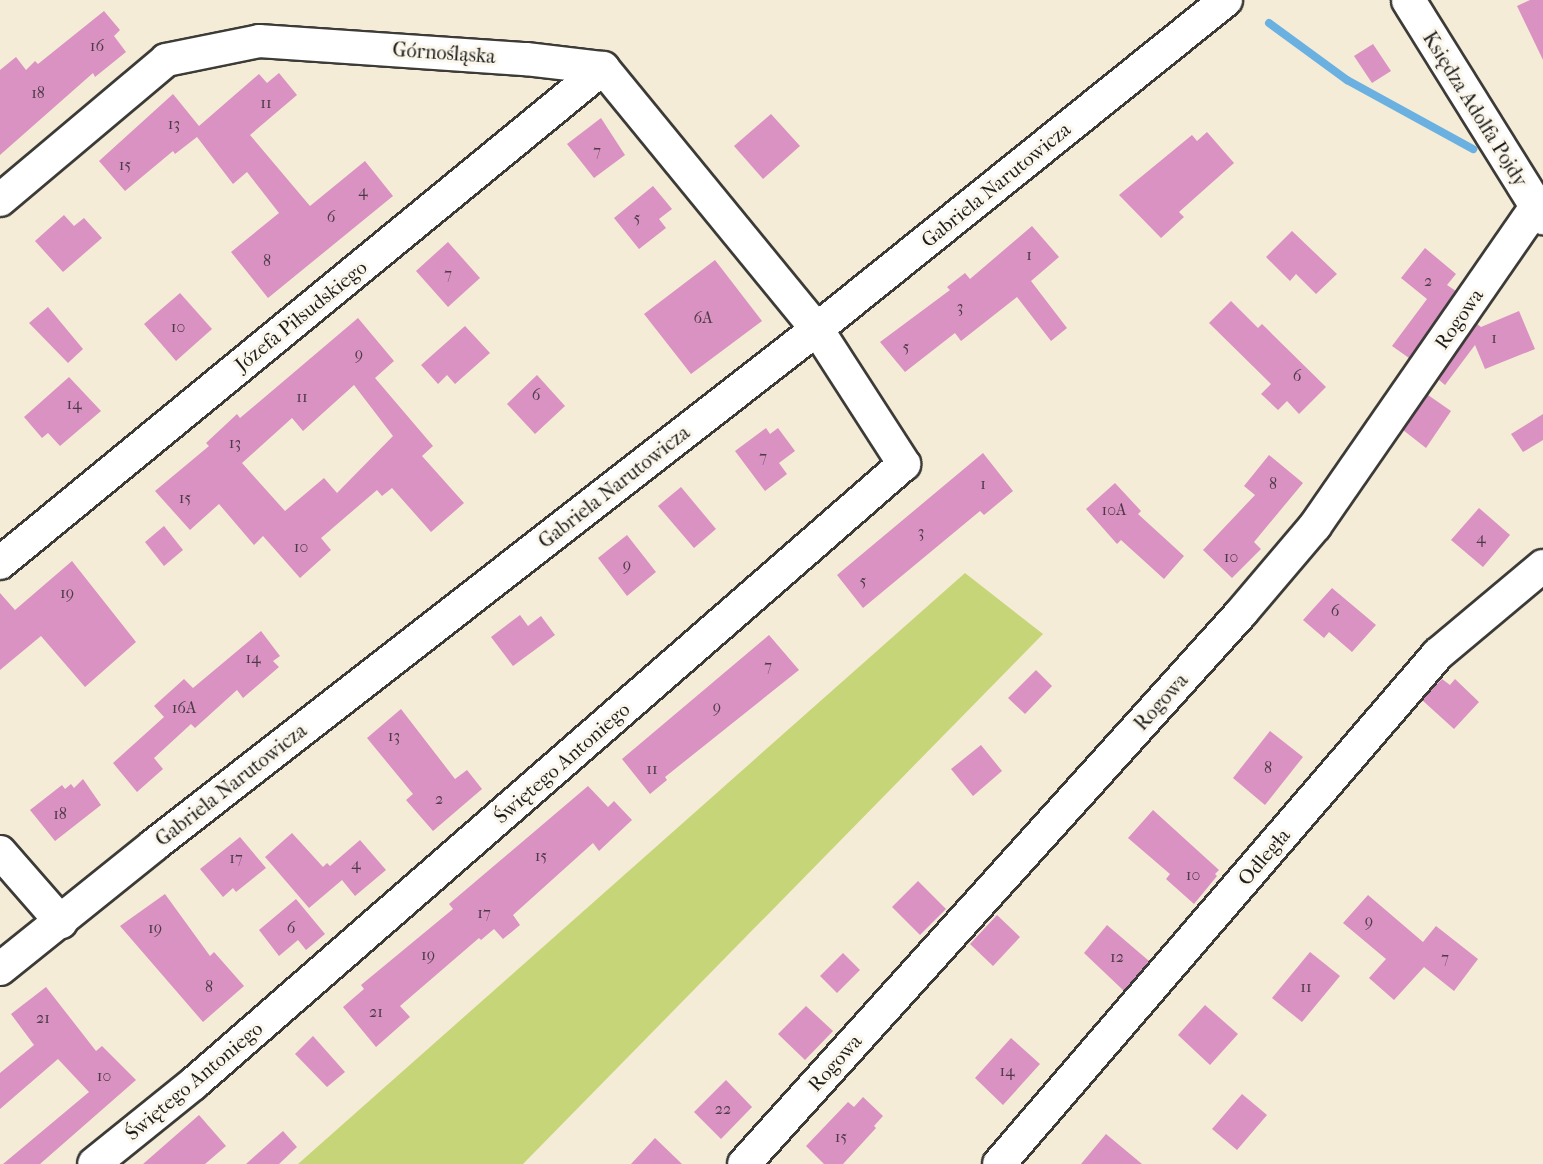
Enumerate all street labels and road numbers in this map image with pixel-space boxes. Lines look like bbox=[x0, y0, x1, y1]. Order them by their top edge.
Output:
street label: Księdza Adolfa Pojdy bbox=[1418, 27, 1532, 191]
street label: Górnośląska bbox=[392, 37, 496, 69]
street label: Gabriela Narutowicza bbox=[916, 117, 1076, 253]
street label: Józefa Piłsudskiego bbox=[230, 255, 372, 377]
street label: Rogowa bbox=[1429, 284, 1489, 354]
street label: Gabriela Narutowicza bbox=[534, 421, 694, 553]
street label: Rogowa bbox=[1129, 668, 1193, 736]
street label: Świętego Antoniego bbox=[489, 697, 635, 829]
street label: Gabriela Narutowicza bbox=[151, 719, 311, 851]
street label: Odległa bbox=[1233, 824, 1295, 890]
street label: Świętego Antoniego bbox=[120, 1016, 268, 1146]
street label: Rogowa bbox=[803, 1029, 867, 1097]

